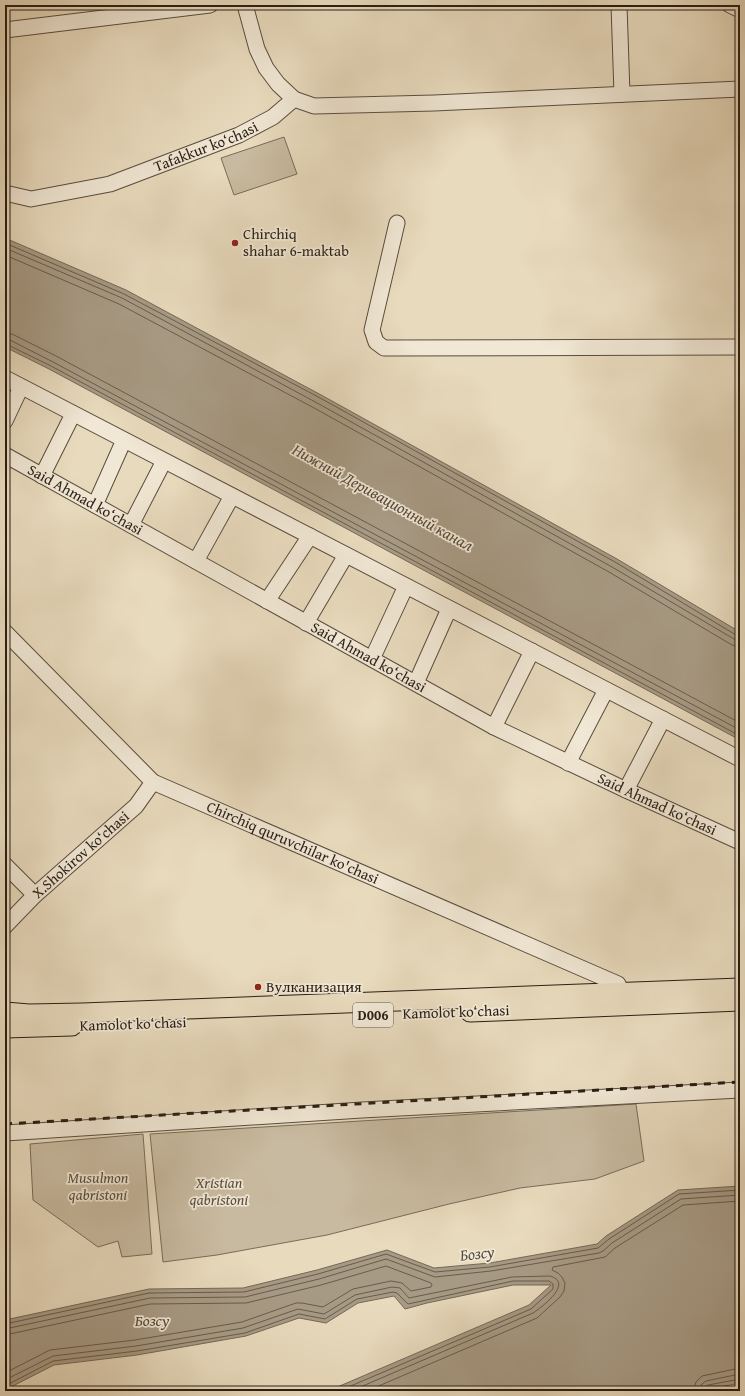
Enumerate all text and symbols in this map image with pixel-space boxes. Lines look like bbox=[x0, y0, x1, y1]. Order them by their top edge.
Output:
street label: Tafakkur ko‘chasi bbox=[151, 116, 261, 176]
place label: Chirchiq shahar 6-maktab bbox=[243, 223, 349, 261]
marker: Chirchiq shahar 6-maktab bbox=[230, 238, 240, 248]
water label: Нижний Деривационный канал bbox=[288, 437, 478, 557]
street label: Said Ahmad ko‘chasi bbox=[24, 459, 147, 540]
street label: Said Ahmad ko‘chasi bbox=[307, 616, 430, 697]
street label: Said Ahmad ko‘chasi bbox=[594, 767, 720, 840]
street label: Chirchiq quruvchilar ko'chasi bbox=[203, 796, 382, 889]
street label: X.Shokirov ko‘chasi bbox=[27, 806, 133, 903]
place label: Вулканизация bbox=[266, 976, 362, 997]
marker: Вулканизация bbox=[253, 982, 263, 992]
street label: Kamolot ko‘chasi bbox=[402, 999, 510, 1024]
road number: D006 bbox=[353, 1003, 393, 1027]
street label: Kamolot ko‘chasi bbox=[79, 1011, 187, 1036]
park label: Musulmon qabristoni bbox=[68, 1167, 129, 1205]
park label: Xristian qabristoni bbox=[190, 1172, 248, 1210]
water label: Бозсу bbox=[458, 1239, 496, 1267]
water label: Бозсу bbox=[135, 1308, 170, 1332]

